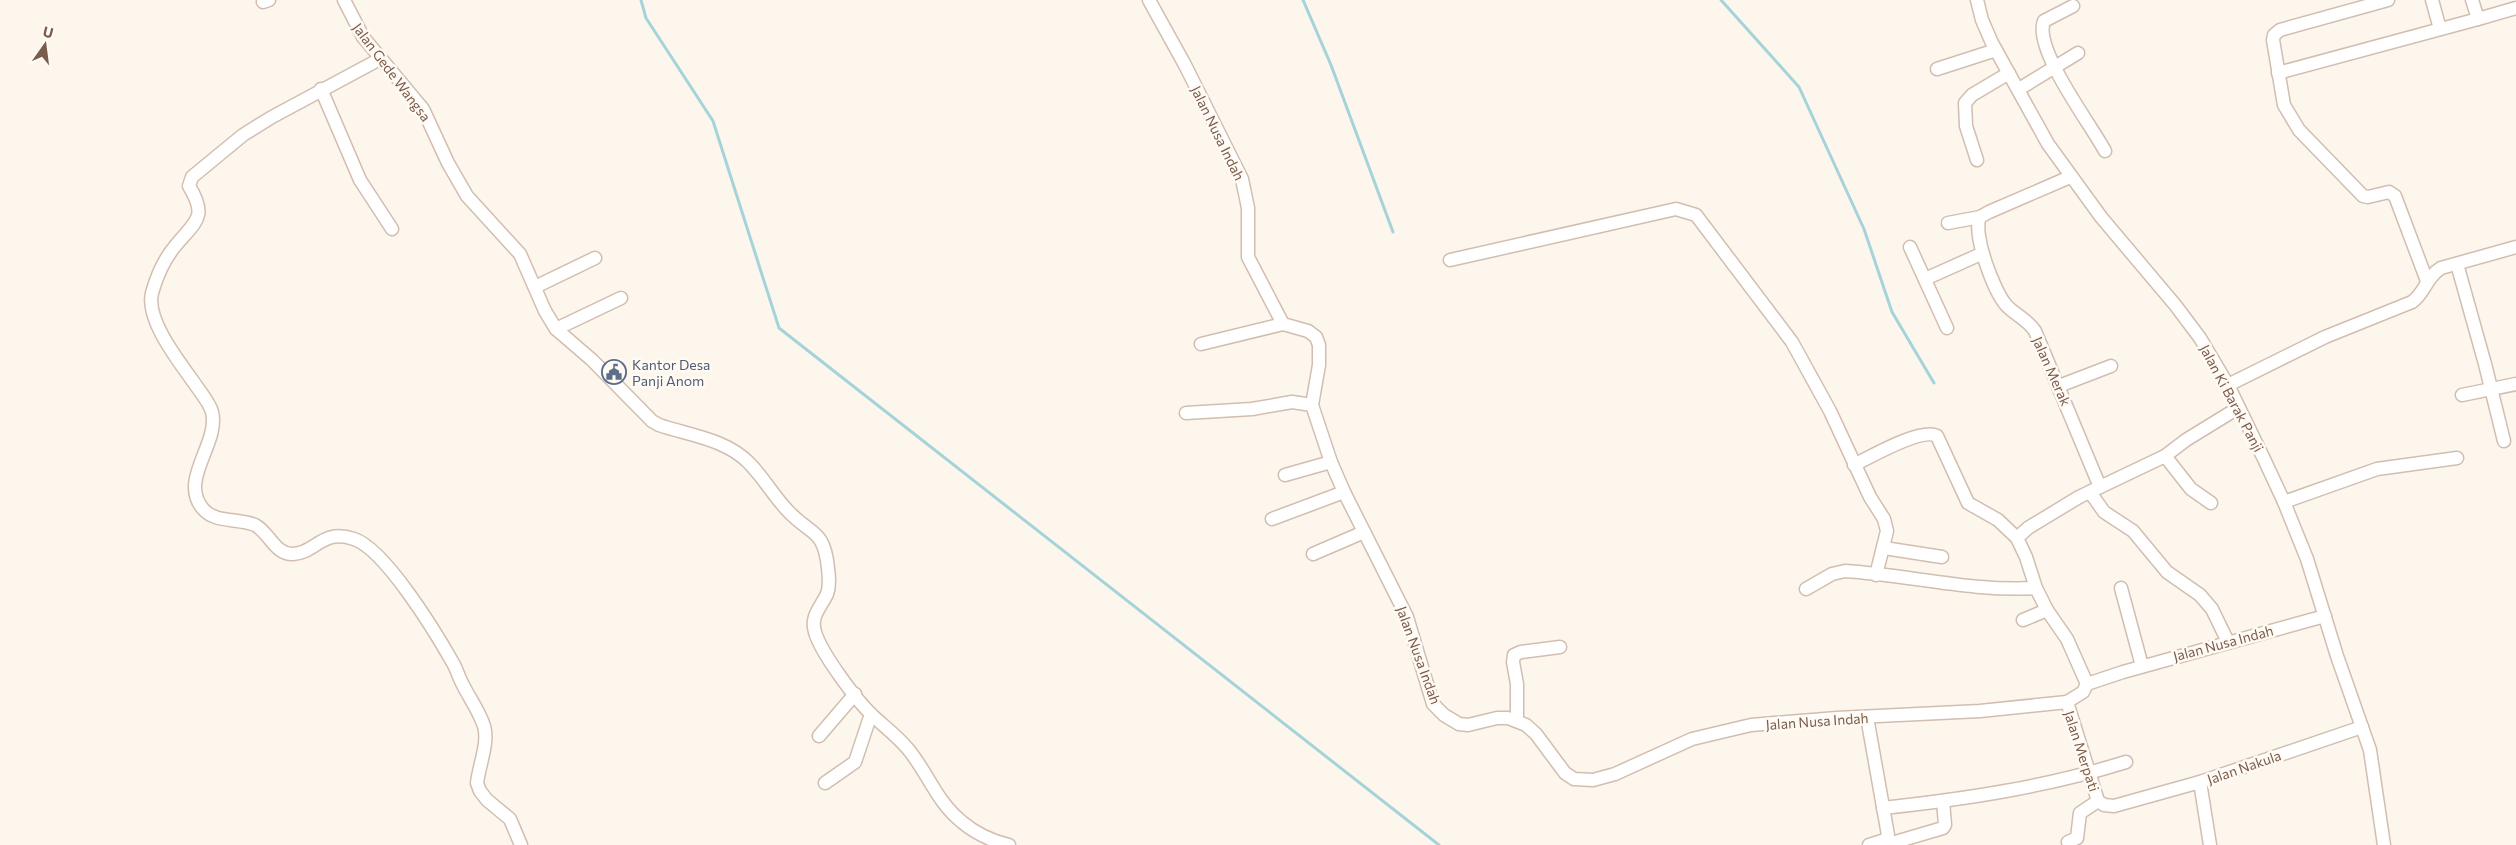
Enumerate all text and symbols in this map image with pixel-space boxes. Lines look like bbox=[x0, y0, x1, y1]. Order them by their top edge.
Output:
street label: Jalan Gede Wangsa bbox=[349, 19, 435, 125]
north arrow bbox=[20, 20, 70, 70]
text: U bbox=[41, 22, 55, 41]
street label: Jalan Nusa Indah bbox=[1188, 83, 1248, 183]
street label: Jalan Merak bbox=[2029, 334, 2075, 409]
street label: Jalan Ki Barak Panji bbox=[2196, 341, 2268, 455]
place label: Kantor Desa Panji Anom bbox=[632, 356, 710, 389]
public building icon: Kantor Desa Panji Anom bbox=[601, 359, 627, 385]
street label: Jalan Nusa Indah bbox=[1393, 604, 1445, 706]
street label: Jalan Nusa Indah bbox=[2171, 621, 2275, 665]
street label: Jalan Merpati bbox=[2061, 708, 2103, 794]
street label: Jalan Nusa Indah bbox=[1765, 709, 1869, 733]
street label: Jalan Nakula bbox=[2205, 746, 2283, 788]

